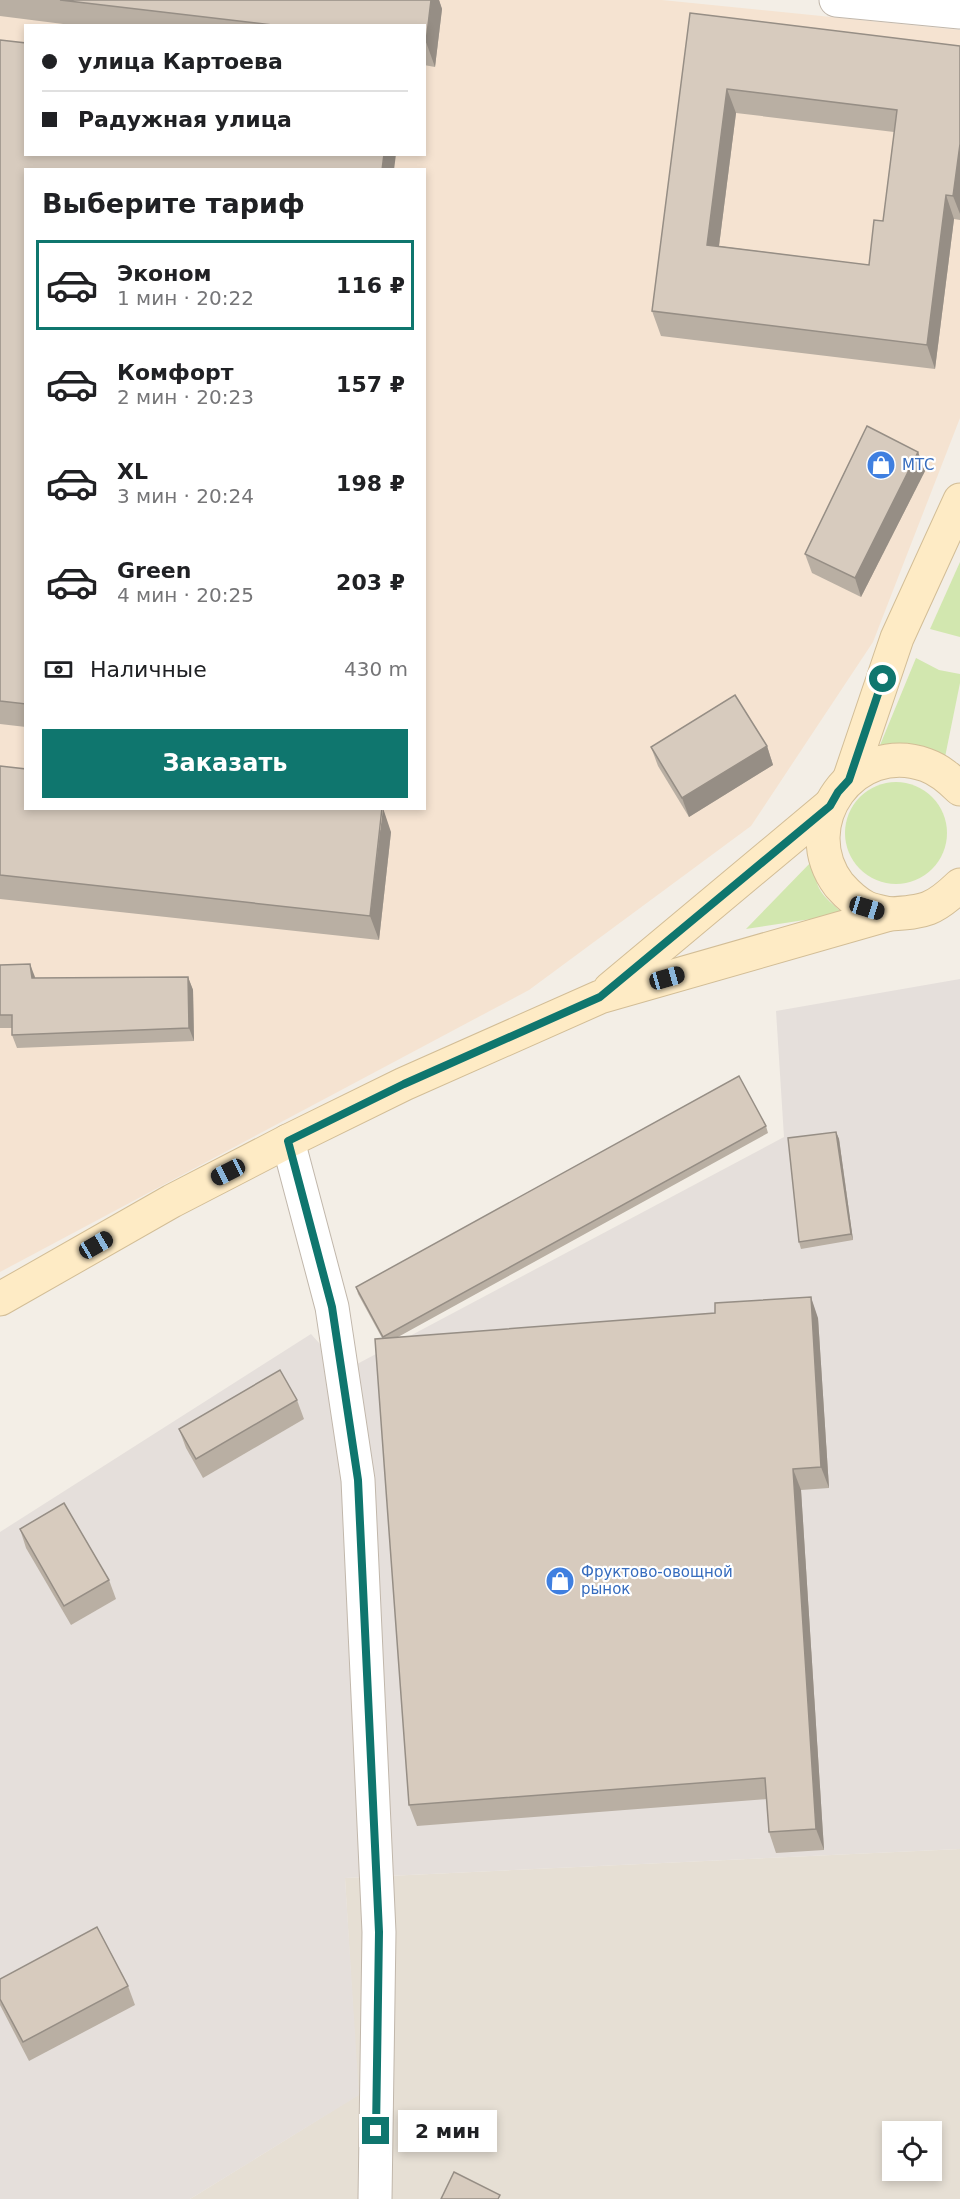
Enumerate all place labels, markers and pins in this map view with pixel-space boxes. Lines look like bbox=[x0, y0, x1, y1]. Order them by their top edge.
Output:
shop icon: МТС bbox=[865, 449, 897, 481]
place label: МТС bbox=[902, 456, 935, 474]
place label: Фруктово-овощной рынок bbox=[581, 1563, 733, 1598]
shop icon: Фруктово-овощной рынок bbox=[544, 1565, 576, 1597]

